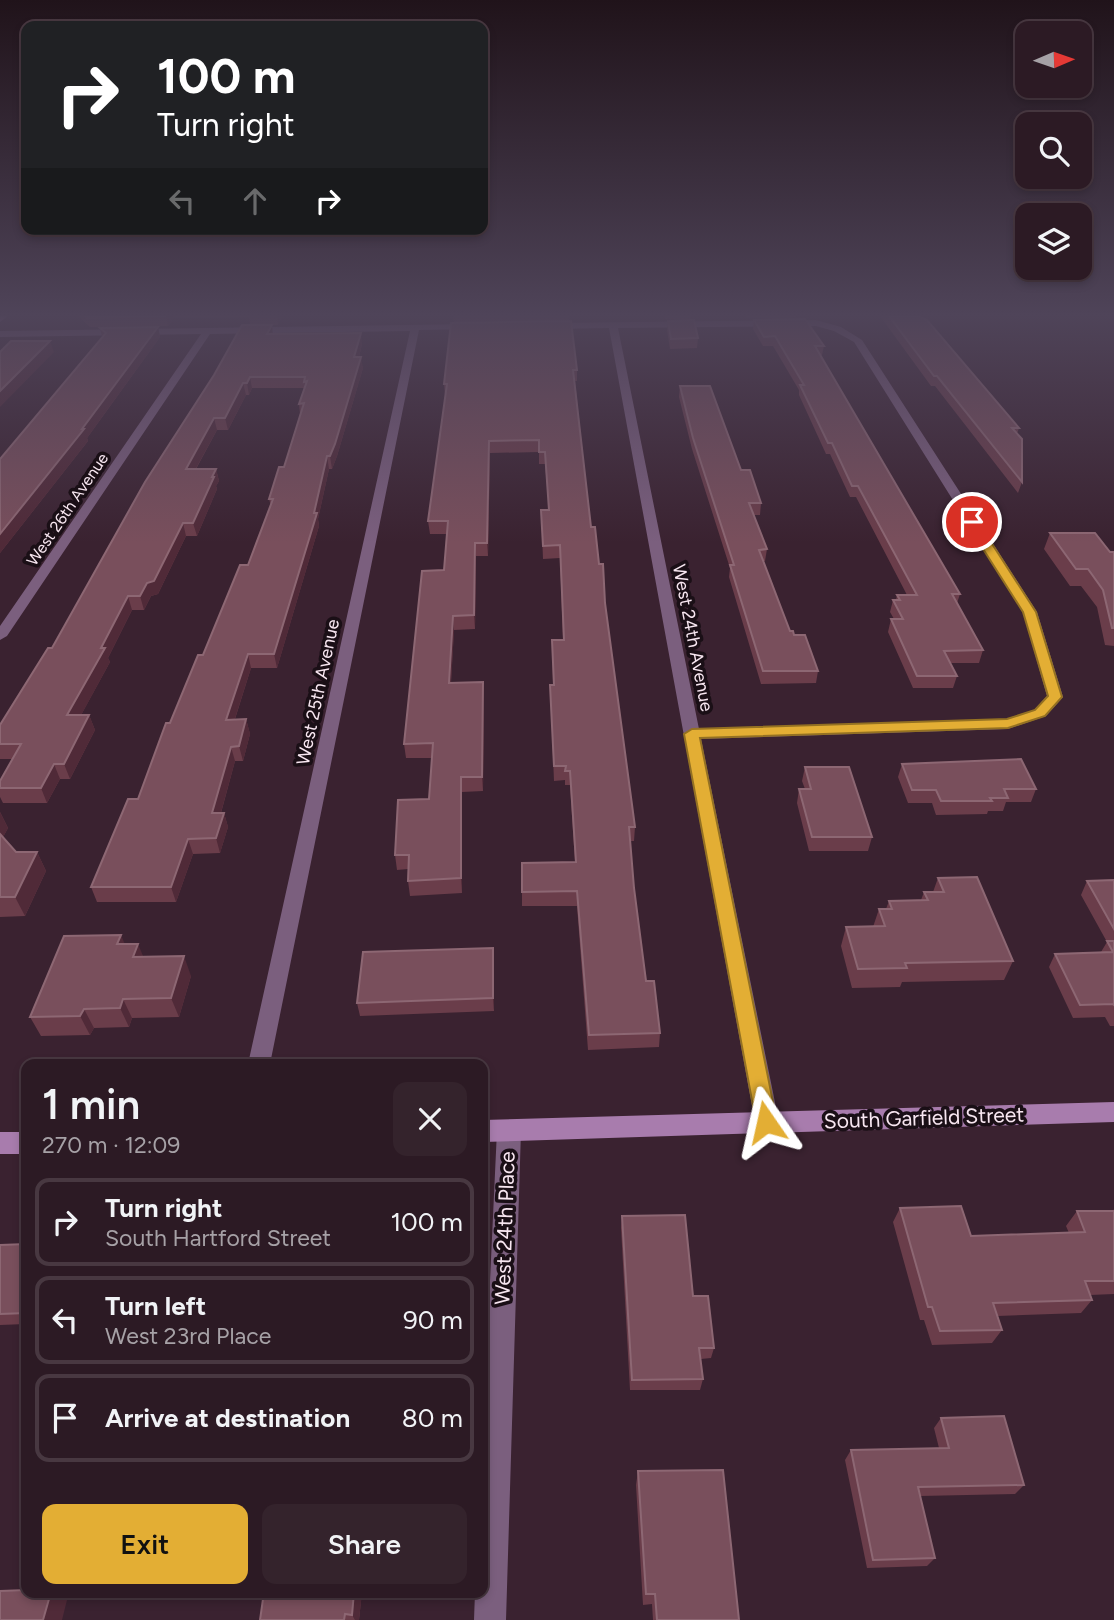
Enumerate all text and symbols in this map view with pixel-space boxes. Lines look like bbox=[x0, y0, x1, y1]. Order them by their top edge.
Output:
north arrow bbox=[1015, 21, 1092, 98]
map controls bbox=[1015, 21, 1092, 280]
text: 100 m bbox=[157, 46, 296, 105]
icon: right bbox=[42, 49, 133, 140]
text: Turn right bbox=[157, 106, 295, 144]
button: search bbox=[1015, 112, 1092, 189]
icon: left bbox=[163, 182, 201, 220]
icon: ahead bbox=[236, 182, 274, 220]
icon: right bbox=[309, 182, 347, 220]
button: layers bbox=[1015, 203, 1092, 280]
street label: West 26th Avenue bbox=[23, 449, 112, 569]
pin bbox=[942, 492, 1002, 552]
icon: arrive bbox=[953, 503, 991, 541]
street label: West 24th Avenue bbox=[668, 563, 718, 714]
street label: West 25th Avenue bbox=[292, 617, 344, 767]
text: 1 min bbox=[42, 1079, 140, 1130]
button: close bbox=[393, 1082, 467, 1156]
position arrow bbox=[729, 1085, 803, 1159]
street label: South Garfield Street bbox=[823, 1102, 1025, 1133]
text: 270 m · 12:09 bbox=[42, 1131, 180, 1159]
street label: West 24th Place bbox=[489, 1151, 520, 1305]
text: Turn right bbox=[105, 1192, 222, 1224]
icon: right bbox=[46, 1203, 84, 1241]
text: 100 m bbox=[390, 1206, 463, 1238]
text: South Hartford Street bbox=[105, 1224, 331, 1252]
text: Turn left bbox=[105, 1290, 206, 1322]
icon: left bbox=[46, 1301, 84, 1339]
text: 90 m bbox=[403, 1304, 463, 1336]
text: West 23rd Place bbox=[105, 1322, 271, 1350]
icon: arrive bbox=[46, 1399, 84, 1437]
text: Arrive at destination bbox=[105, 1402, 350, 1434]
text: 80 m bbox=[402, 1402, 463, 1434]
button: Exit bbox=[42, 1504, 248, 1584]
button: Share bbox=[262, 1504, 467, 1584]

